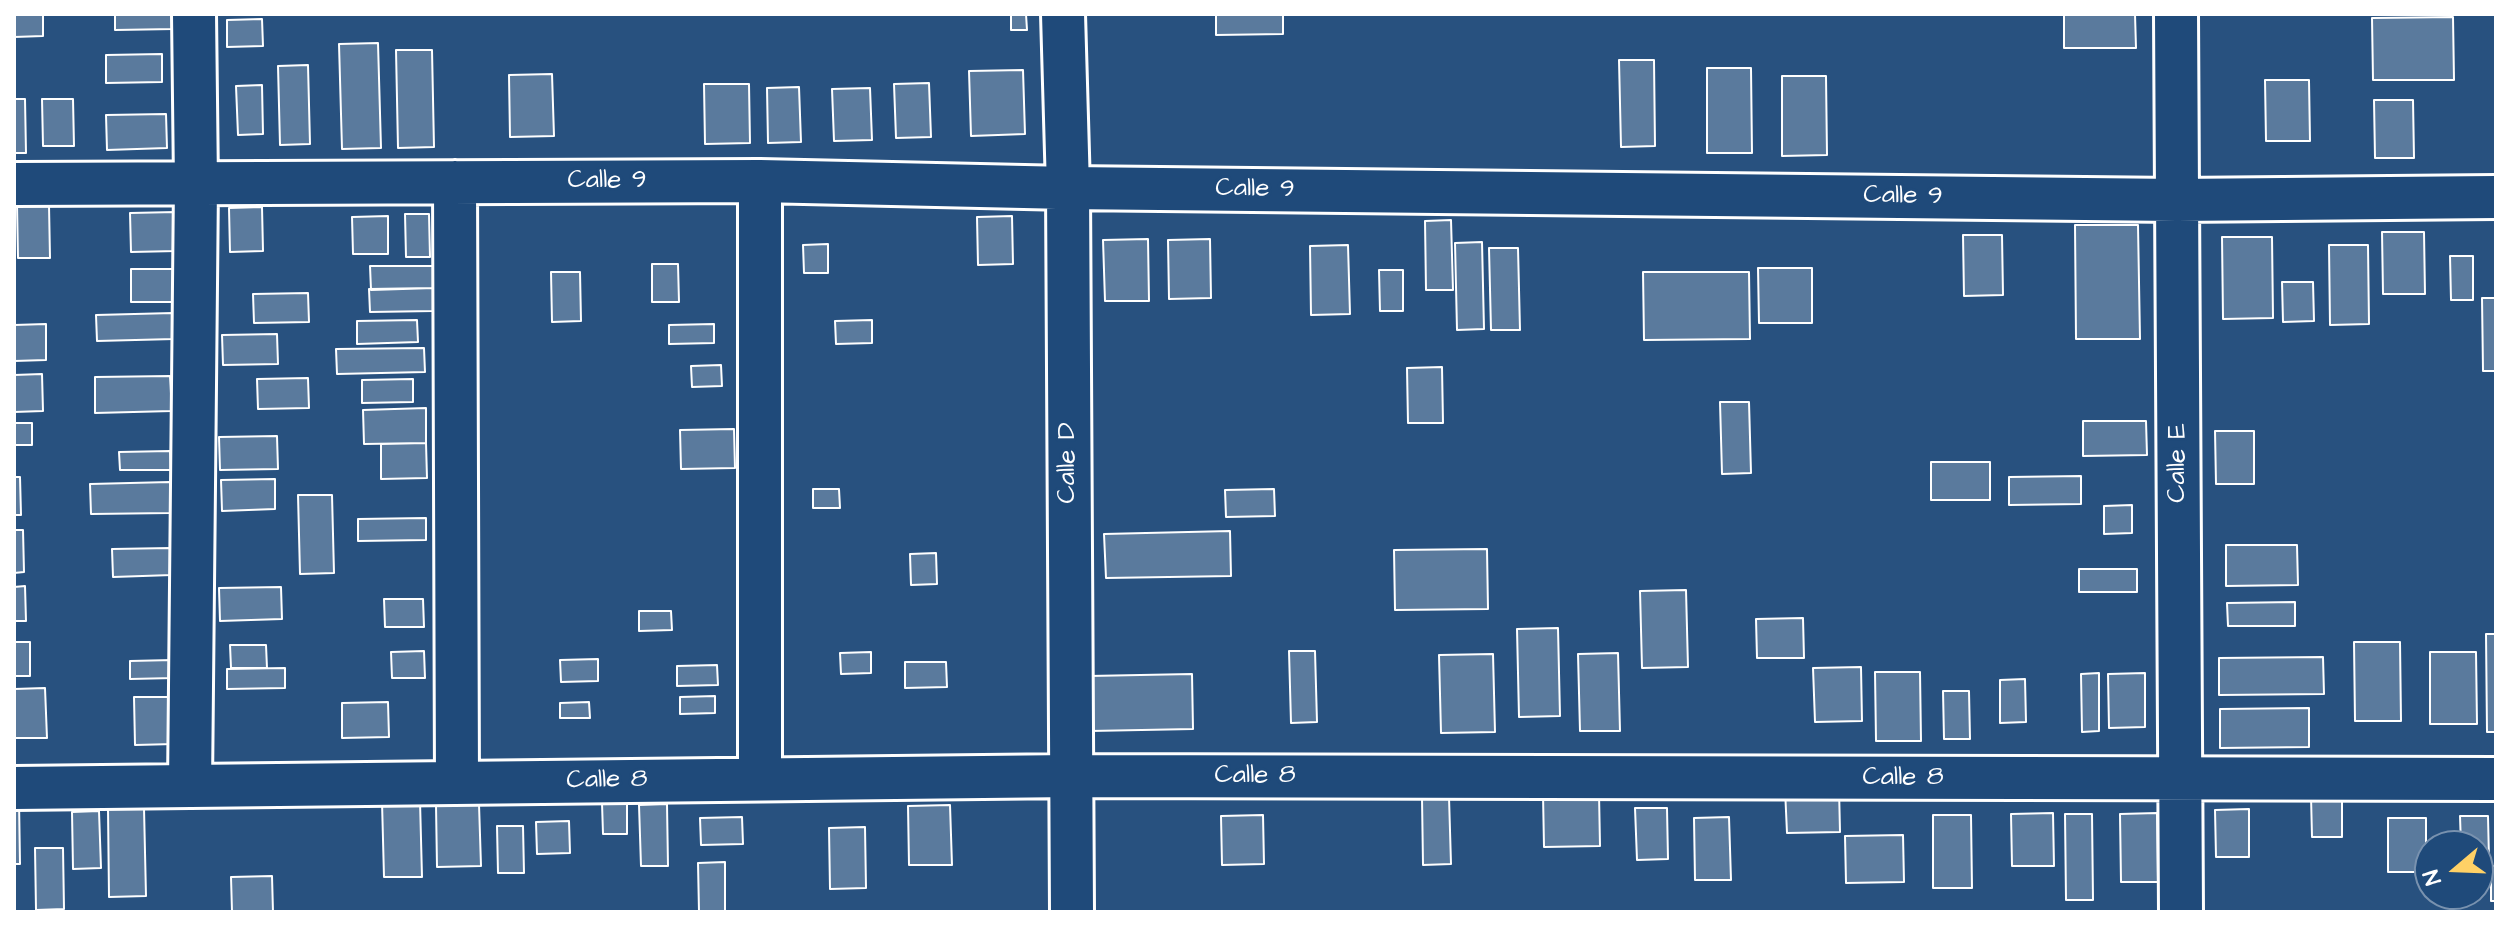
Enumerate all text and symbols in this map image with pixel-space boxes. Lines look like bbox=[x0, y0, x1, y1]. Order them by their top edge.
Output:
street label: Calle 9 bbox=[567, 166, 647, 198]
street label: Calle 9 bbox=[1215, 174, 1295, 206]
street label: Calle 9 bbox=[1863, 181, 1943, 213]
street label: Calle D bbox=[1053, 422, 1085, 504]
street label: Calle E bbox=[2163, 423, 2195, 503]
street label: Calle 8 bbox=[1214, 761, 1296, 793]
street label: Calle 8 bbox=[1862, 763, 1944, 795]
street label: Calle 8 bbox=[566, 765, 648, 797]
north arrow bbox=[2414, 830, 2494, 910]
text: N bbox=[2416, 866, 2450, 889]

